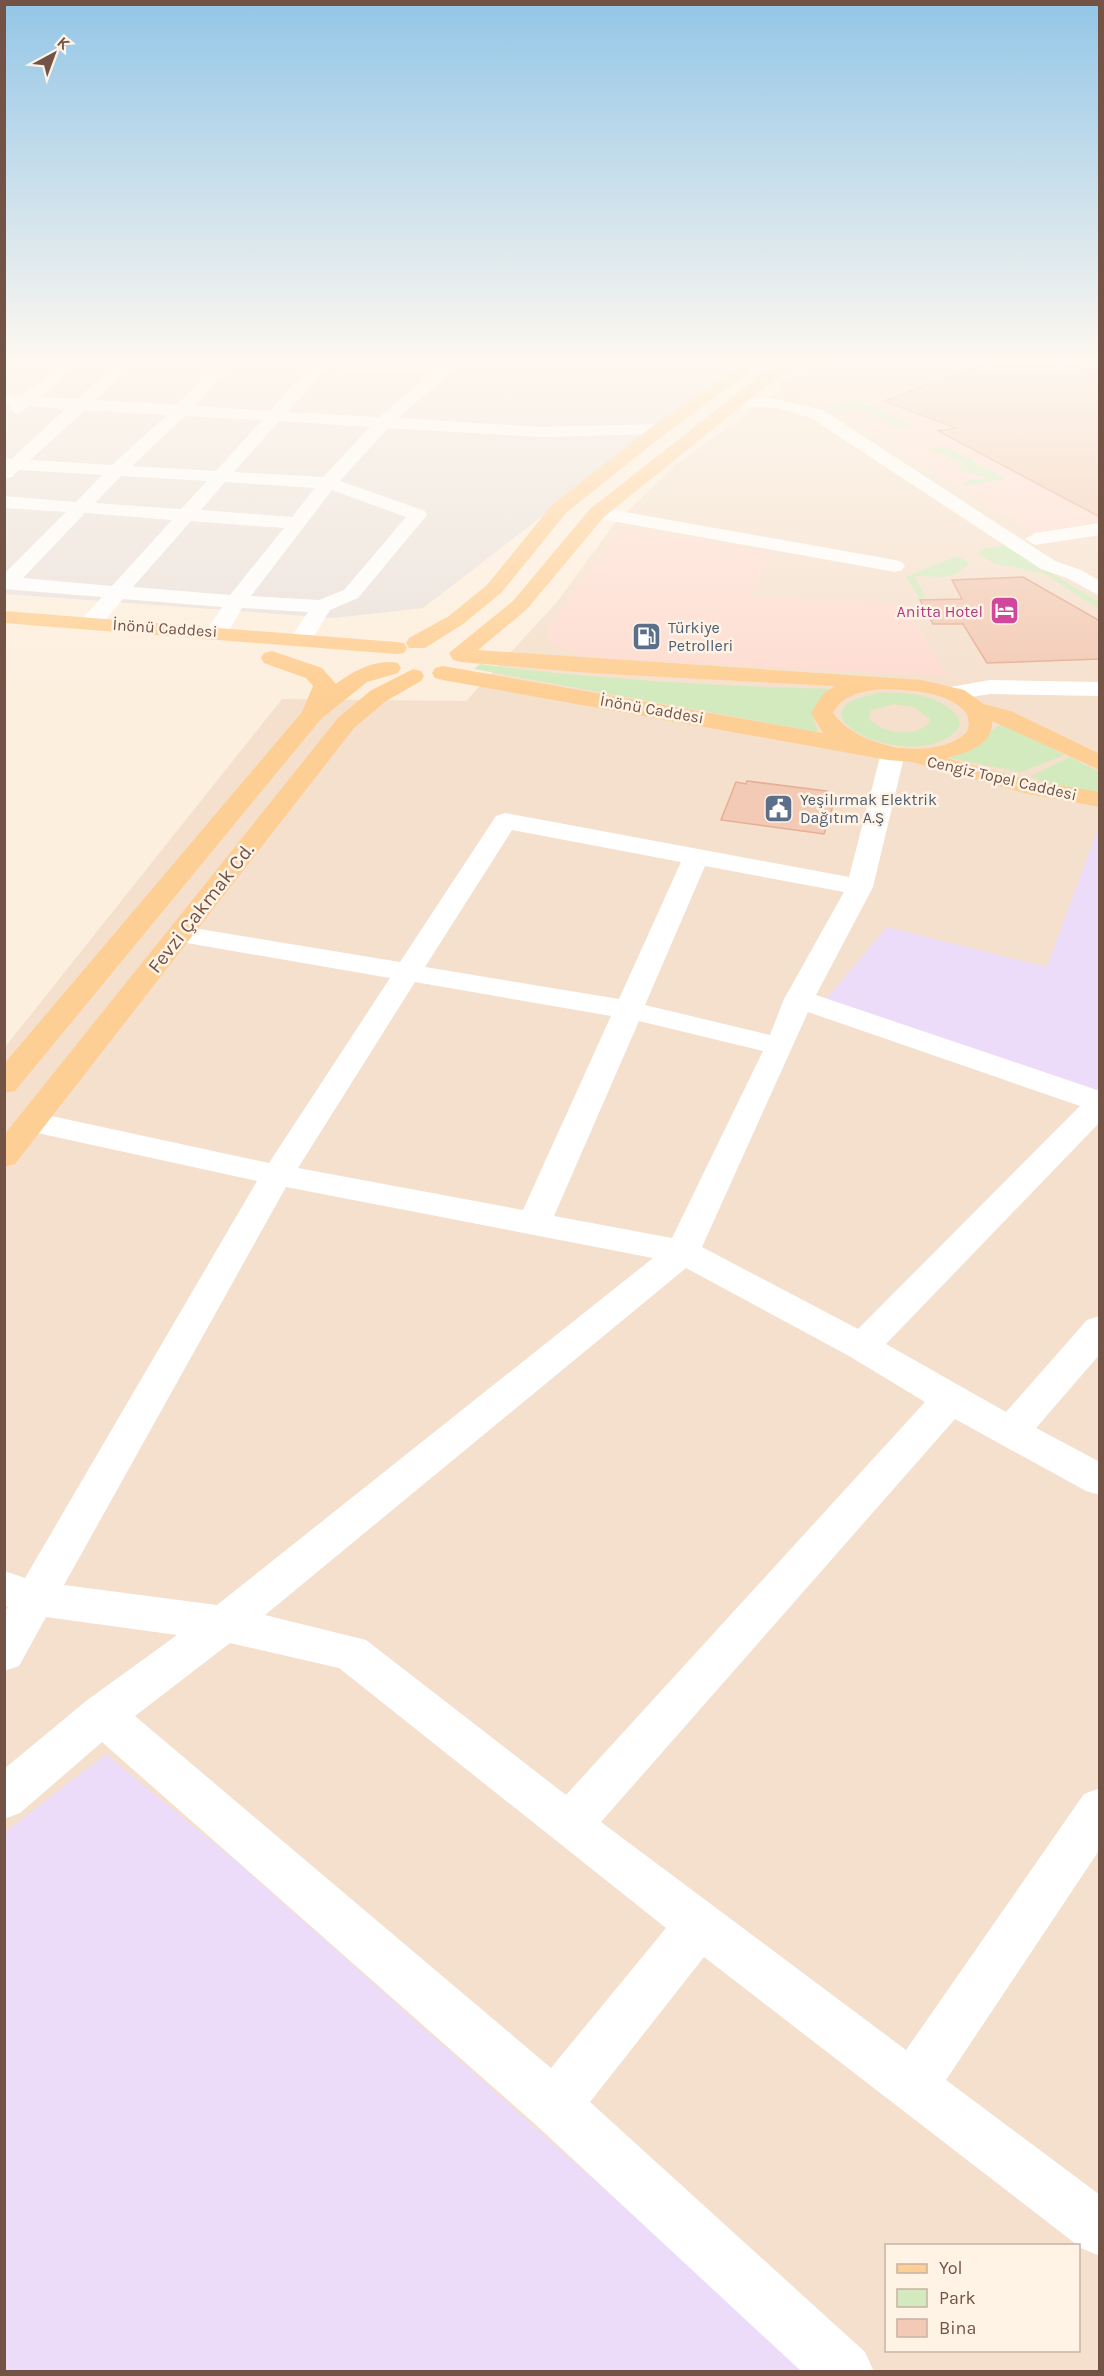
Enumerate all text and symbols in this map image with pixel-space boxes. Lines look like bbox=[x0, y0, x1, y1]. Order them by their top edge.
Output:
north arrow bbox=[24, 24, 84, 84]
text: K bbox=[53, 32, 74, 54]
hotel icon: Anitta Hotel bbox=[988, 595, 1020, 627]
place label: Anitta Hotel bbox=[897, 602, 983, 621]
street label: İnönü Caddesi bbox=[112, 615, 218, 641]
place label: Türkiye Petrolleri bbox=[668, 618, 733, 655]
fuel station icon: Türkiye Petrolleri bbox=[631, 620, 663, 652]
street label: İnönü Caddesi bbox=[599, 691, 705, 727]
street label: Cengiz Topel Caddesi bbox=[925, 752, 1079, 804]
place label: Yeşilırmak Elektrik Dağıtım A.Ş bbox=[800, 790, 937, 827]
public building icon: Yeşilırmak Elektrik Dağıtım A.Ş bbox=[763, 792, 795, 824]
street label: Fevzi Çakmak Cd. bbox=[143, 839, 259, 977]
legend bbox=[885, 2244, 1080, 2352]
text: Yol bbox=[939, 2257, 963, 2279]
text: Park bbox=[939, 2287, 976, 2309]
text: Bina bbox=[939, 2317, 976, 2339]

